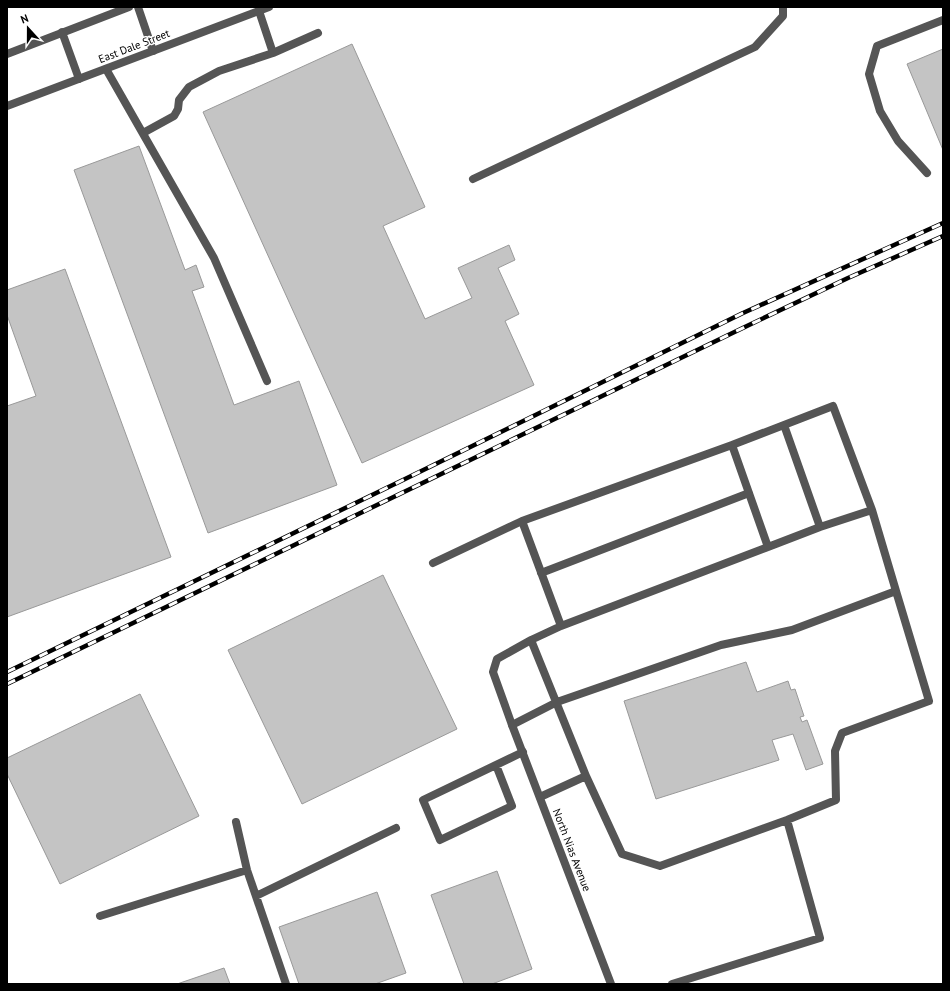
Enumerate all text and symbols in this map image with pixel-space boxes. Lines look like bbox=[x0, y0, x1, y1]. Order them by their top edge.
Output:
north arrow bbox=[8, 8, 48, 48]
text: N bbox=[19, 11, 30, 26]
street label: East Dale Street bbox=[96, 26, 172, 66]
street label: North Nias Avenue bbox=[550, 807, 594, 894]

